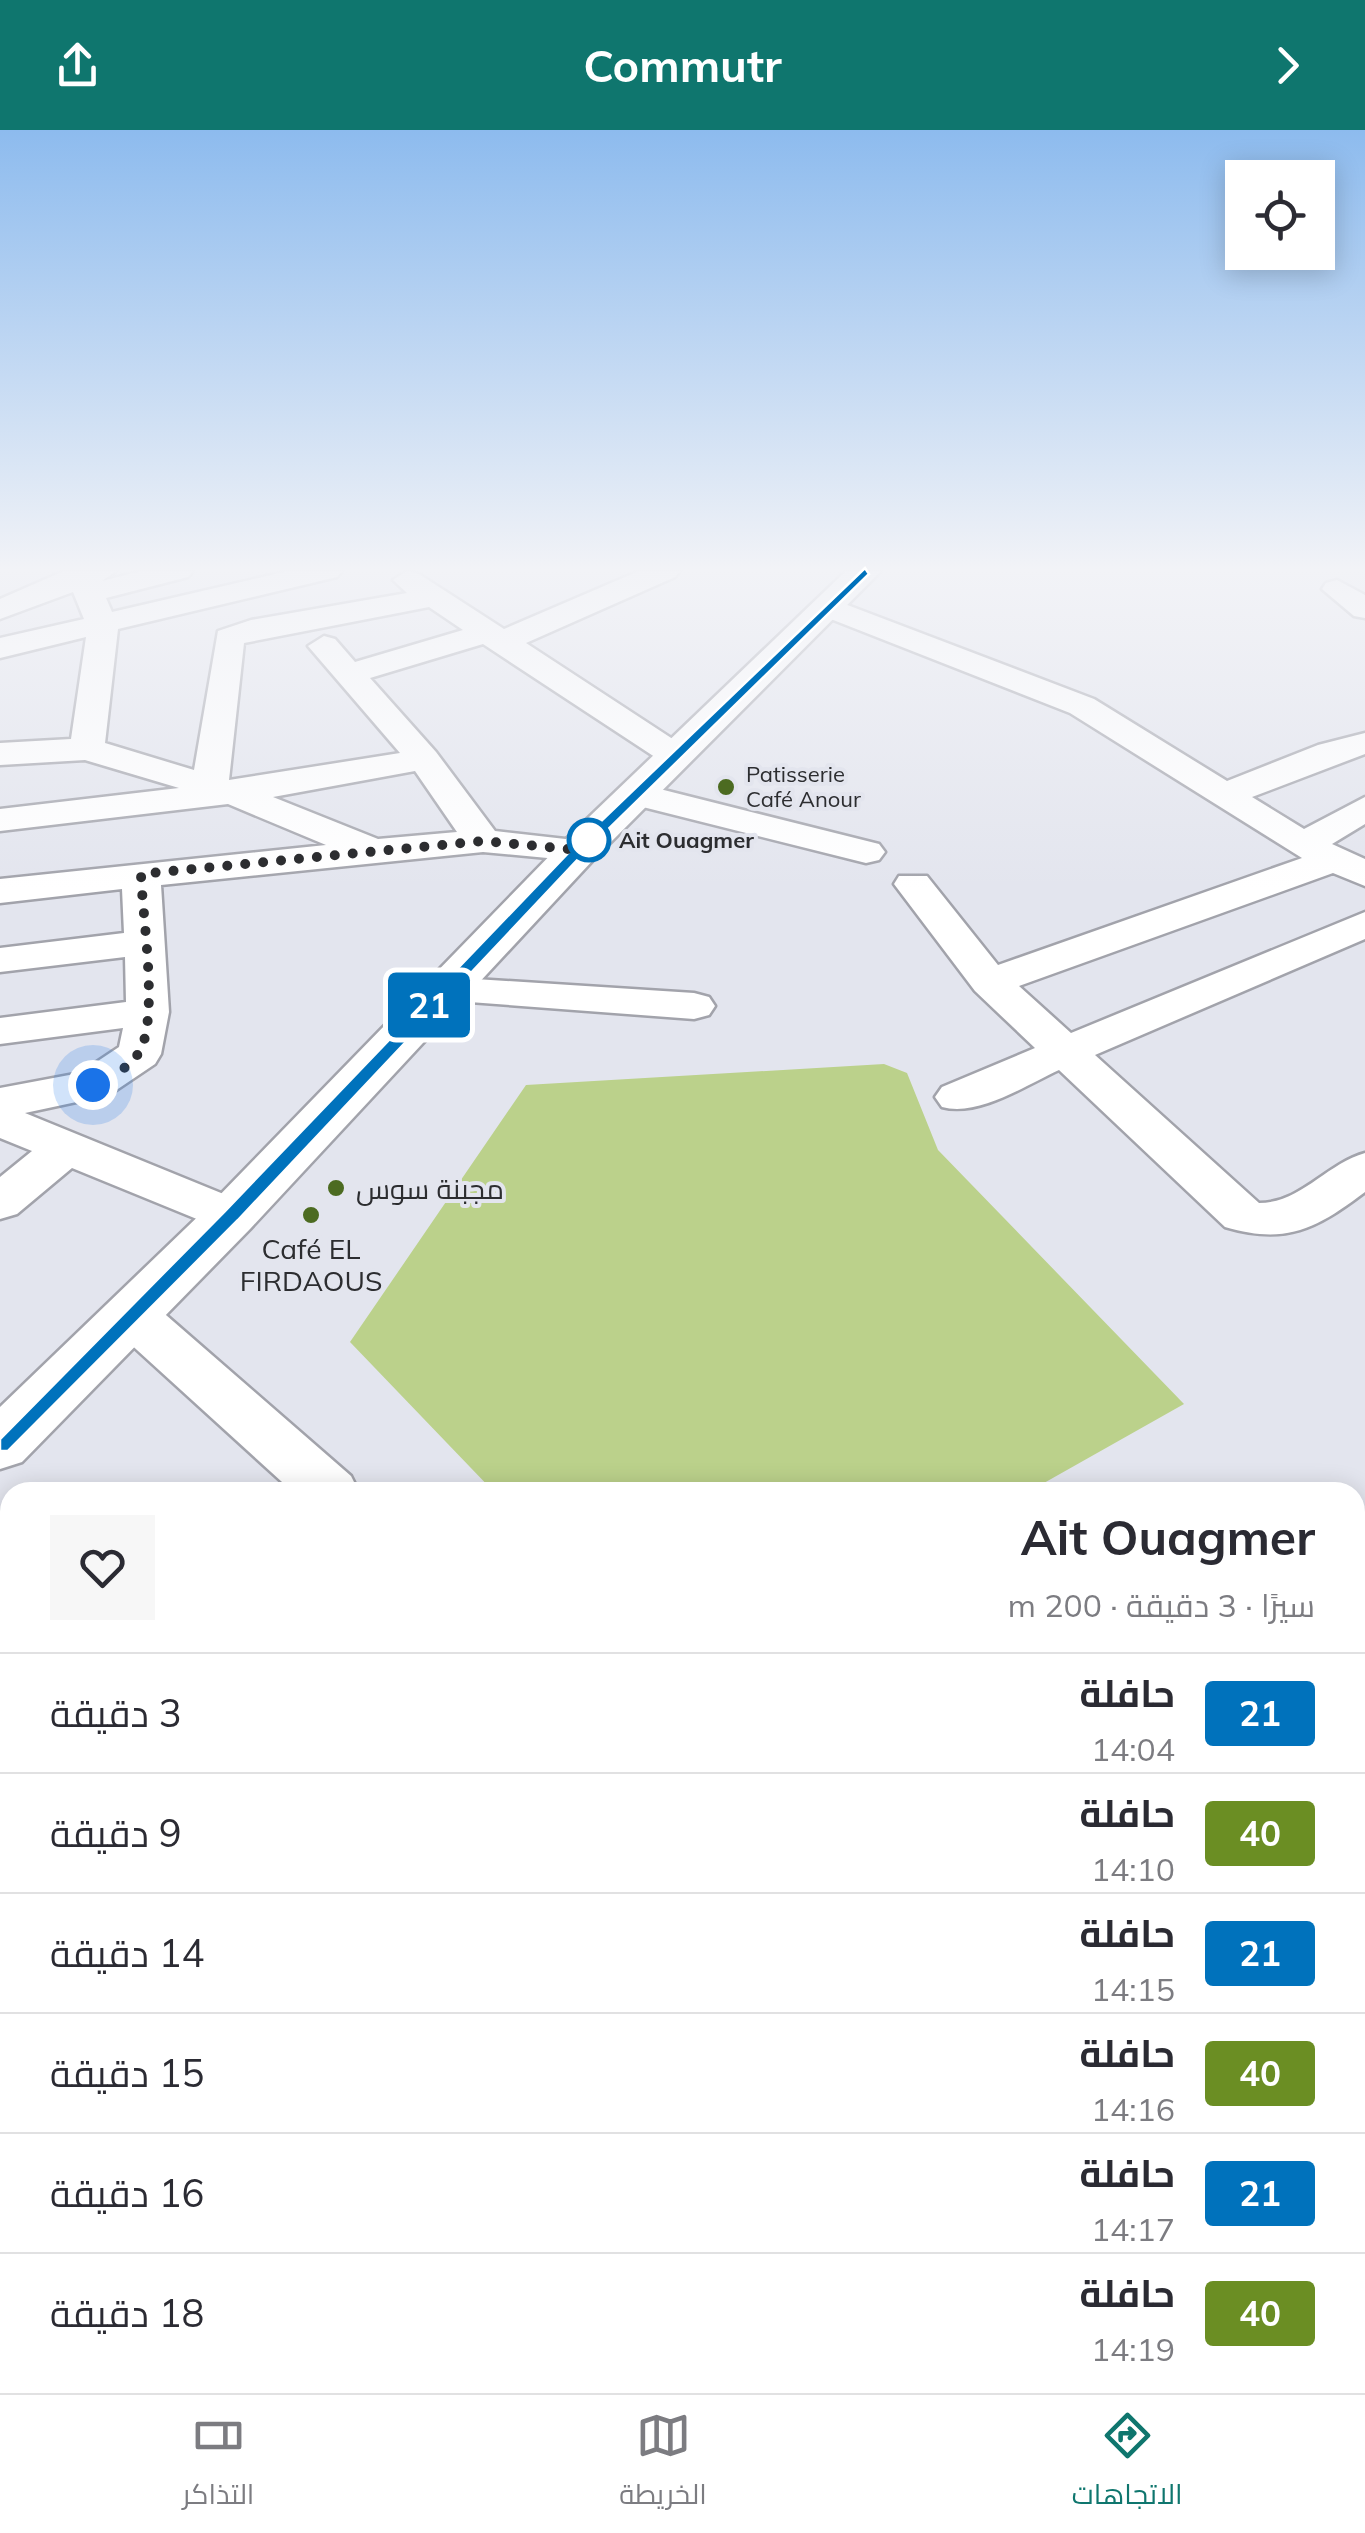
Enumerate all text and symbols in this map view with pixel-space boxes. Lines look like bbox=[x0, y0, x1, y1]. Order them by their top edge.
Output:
text: Commutr bbox=[583, 37, 782, 93]
icon: share bbox=[50, 38, 105, 93]
icon: forward bbox=[1260, 38, 1315, 93]
map controls bbox=[1225, 160, 1335, 270]
button: locate bbox=[1225, 160, 1335, 270]
place label: Patisserie Café Anour bbox=[746, 760, 861, 813]
marker: Patisserie Café Anour bbox=[715, 776, 737, 798]
marker: Ait Ouagmer bbox=[568, 819, 610, 861]
place label: Ait Ouagmer bbox=[619, 826, 754, 854]
line badge: 21 bbox=[384, 972, 474, 1038]
text: 21 bbox=[408, 983, 450, 1027]
your location bbox=[68, 1060, 118, 1110]
place label: مجبنة سوس bbox=[356, 1171, 504, 1206]
marker: مجبنة سوس bbox=[325, 1177, 347, 1199]
marker: Café EL FIRDAOUS bbox=[300, 1204, 322, 1226]
place label: Café EL FIRDAOUS bbox=[240, 1231, 382, 1298]
text: Ait Ouagmer bbox=[1021, 1507, 1315, 1567]
button: heart bbox=[50, 1515, 155, 1620]
text: سيرًا · 3 دقيقة · 200 m bbox=[1008, 1585, 1315, 1625]
text: حافلة bbox=[1079, 1669, 1175, 1717]
text: 3 دقيقة bbox=[50, 1689, 182, 1737]
text: 21 bbox=[1239, 1691, 1281, 1735]
text: 14:04 bbox=[1091, 1729, 1175, 1769]
text: حافلة bbox=[1079, 1789, 1175, 1837]
text: 9 دقيقة bbox=[50, 1809, 182, 1857]
text: 40 bbox=[1239, 1811, 1281, 1855]
text: 14:10 bbox=[1091, 1849, 1175, 1889]
text: حافلة bbox=[1079, 1909, 1175, 1957]
text: 14 دقيقة bbox=[50, 1929, 204, 1977]
text: 21 bbox=[1239, 1931, 1281, 1975]
text: 14:15 bbox=[1091, 1969, 1175, 2009]
text: حافلة bbox=[1079, 2029, 1175, 2077]
text: 15 دقيقة bbox=[50, 2049, 204, 2097]
text: 40 bbox=[1239, 2051, 1281, 2095]
text: 14:16 bbox=[1091, 2089, 1175, 2129]
text: حافلة bbox=[1079, 2149, 1175, 2197]
text: 16 دقيقة bbox=[50, 2169, 204, 2217]
text: 21 bbox=[1239, 2171, 1281, 2215]
text: 14:17 bbox=[1091, 2209, 1175, 2249]
text: حافلة bbox=[1079, 2269, 1175, 2317]
text: 18 دقيقة bbox=[50, 2289, 204, 2337]
text: 40 bbox=[1239, 2291, 1281, 2335]
text: 14:19 bbox=[1091, 2329, 1175, 2369]
tab: التذاكر bbox=[182, 2408, 254, 2520]
tab: الخريطة bbox=[619, 2408, 707, 2520]
tab: الاتجاهات bbox=[1072, 2408, 1183, 2520]

